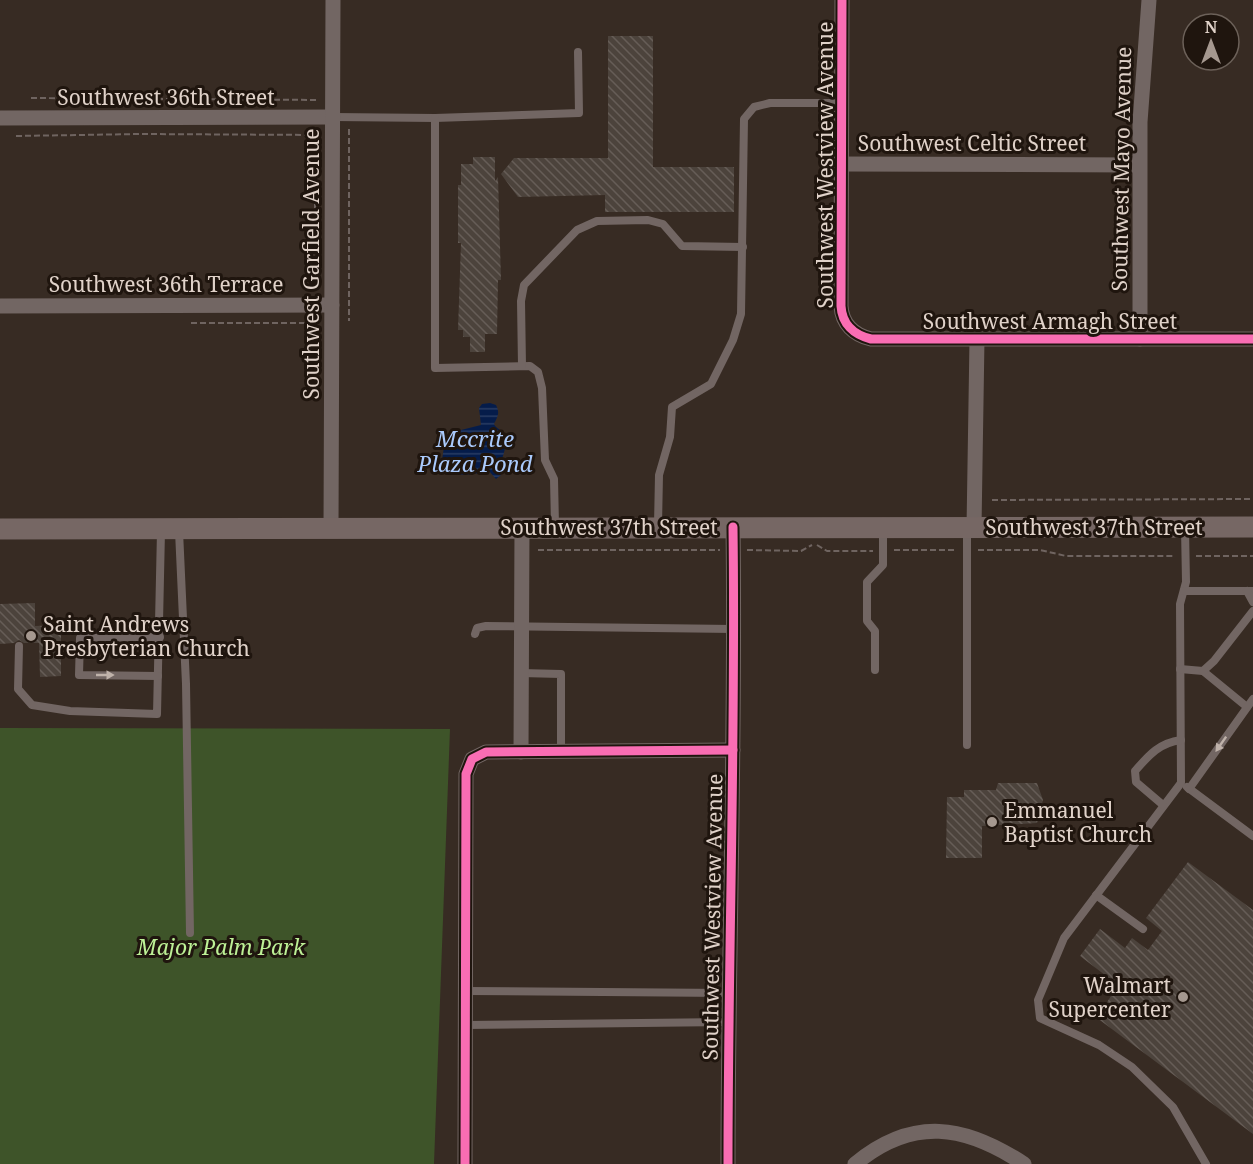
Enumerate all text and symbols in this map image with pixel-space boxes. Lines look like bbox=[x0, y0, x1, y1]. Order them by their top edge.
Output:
north arrow bbox=[1181, 12, 1241, 72]
text: N bbox=[1205, 16, 1218, 38]
street label: Southwest Westview Avenue bbox=[811, 22, 839, 308]
street label: Southwest Mayo Avenue bbox=[1105, 46, 1137, 292]
street label: Southwest 36th Street bbox=[57, 83, 275, 111]
street label: Southwest Garfield Avenue bbox=[297, 128, 325, 400]
street label: Southwest Celtic Street bbox=[858, 129, 1086, 157]
street label: Southwest 36th Terrace bbox=[49, 270, 283, 298]
street label: Southwest Armagh Street bbox=[923, 307, 1177, 335]
water label: Mccrite Plaza Pond bbox=[417, 423, 533, 478]
street label: Southwest 37th Street bbox=[500, 513, 718, 541]
street label: Southwest 37th Street bbox=[985, 513, 1203, 541]
place label: Saint Andrews Presbyterian Church bbox=[43, 610, 250, 662]
marker: Saint Andrews Presbyterian Church bbox=[24, 629, 38, 643]
one-way arrow bbox=[96, 671, 115, 680]
one-way arrow bbox=[1216, 736, 1227, 752]
street label: Southwest Westview Avenue bbox=[695, 773, 729, 1061]
place label: Emmanuel Baptist Church bbox=[1004, 796, 1152, 848]
marker: Emmanuel Baptist Church bbox=[985, 815, 999, 829]
park label: Major Palm Park bbox=[136, 933, 306, 961]
place label: Walmart Supercenter bbox=[1049, 971, 1171, 1023]
marker: Walmart Supercenter bbox=[1176, 990, 1190, 1004]

